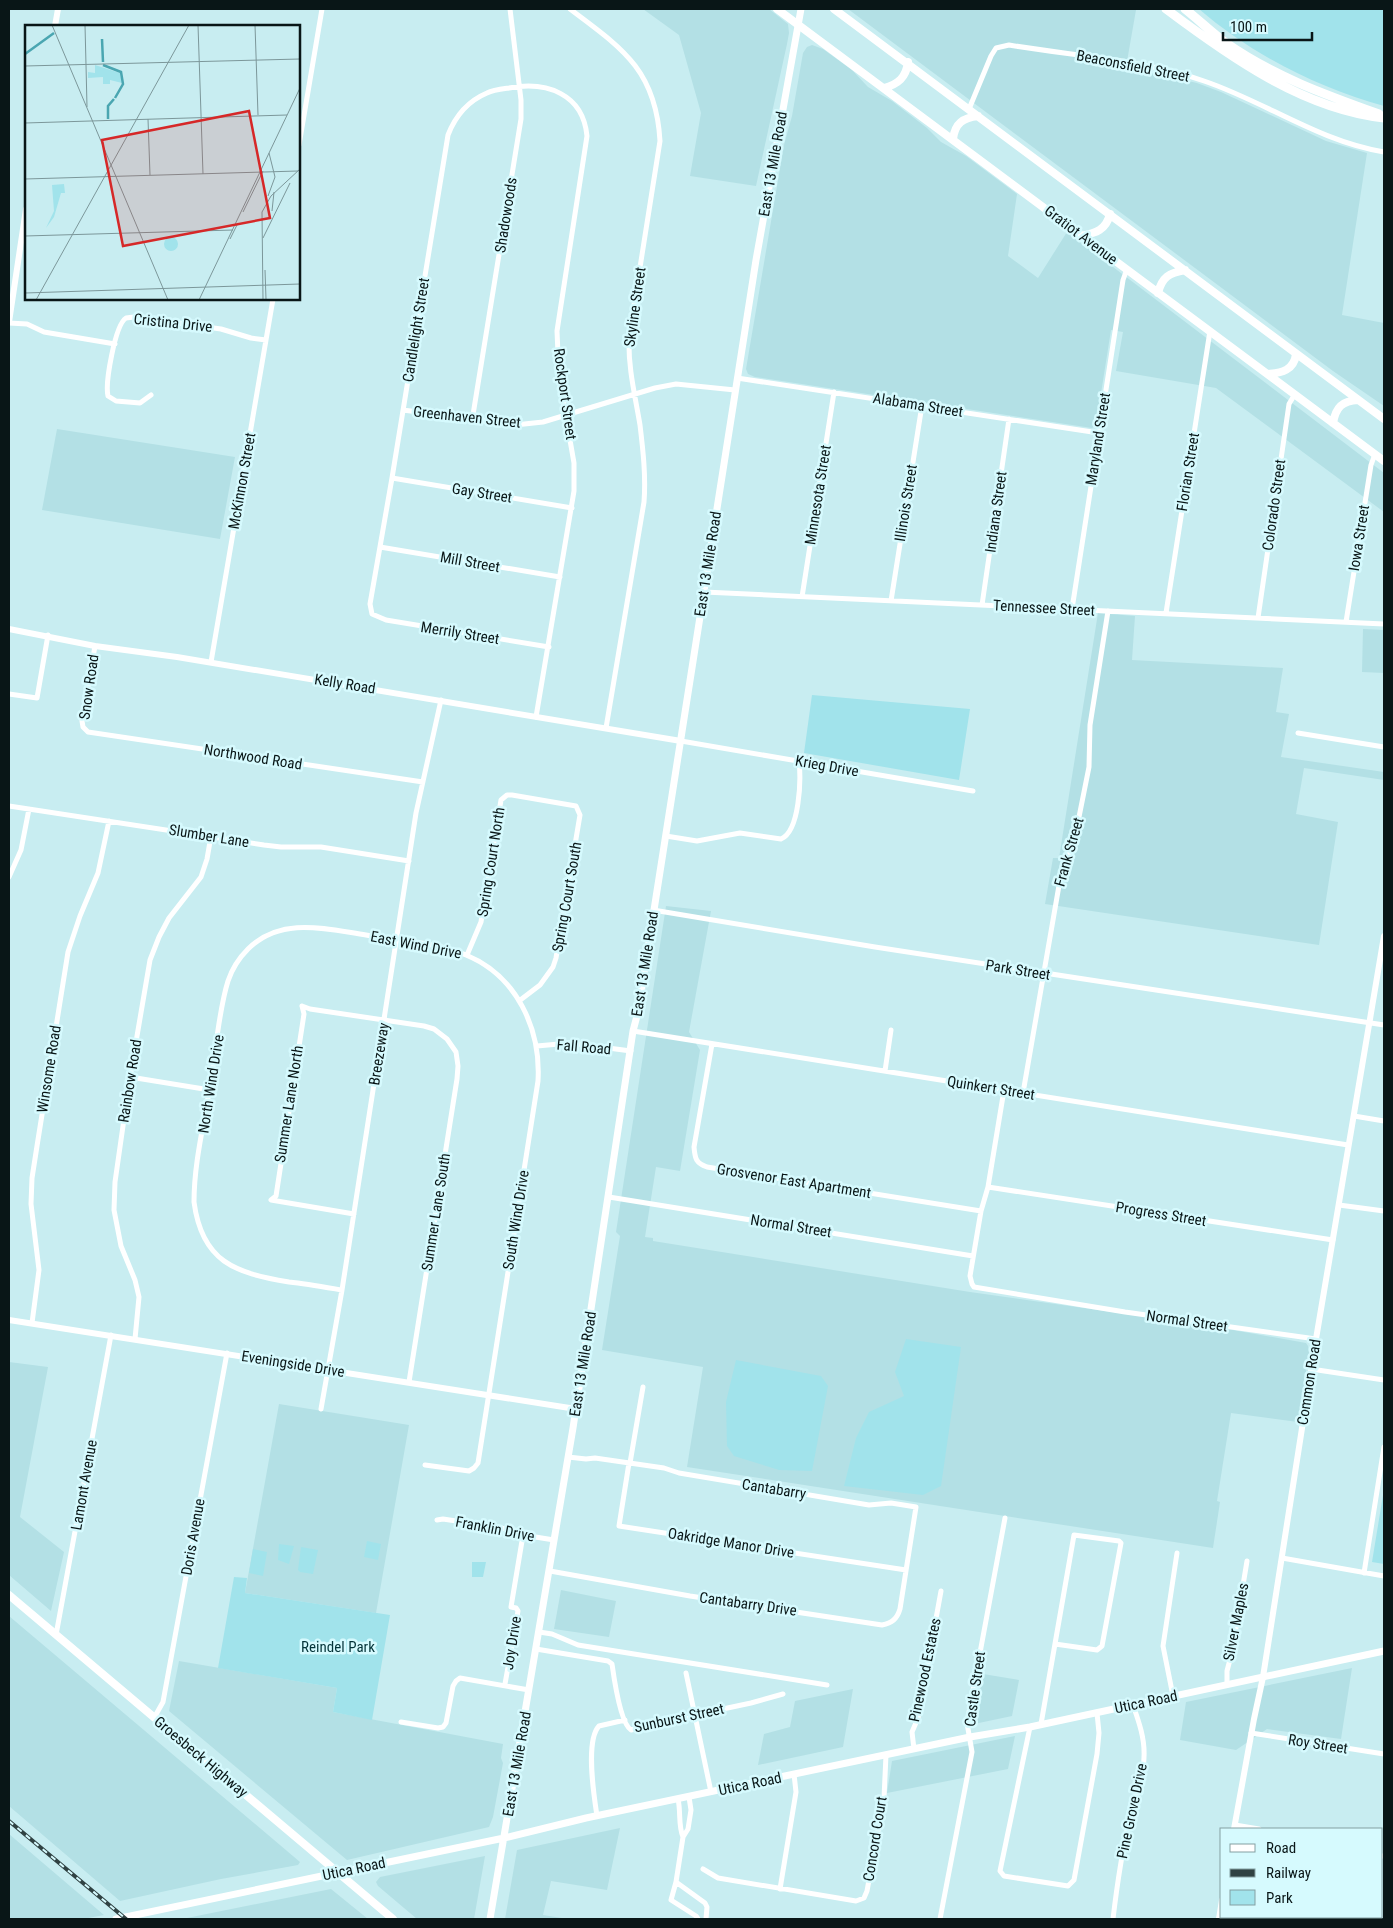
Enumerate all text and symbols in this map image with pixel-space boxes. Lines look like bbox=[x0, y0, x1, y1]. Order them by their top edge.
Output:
scale bar bbox=[1223, 10, 1312, 42]
text: 100 m bbox=[1230, 18, 1267, 36]
inset map bbox=[25, 25, 300, 300]
street label: Beaconsfield Street bbox=[1075, 46, 1191, 86]
street label: East 13 Mile Road bbox=[755, 110, 791, 218]
street label: Shadowoods bbox=[491, 176, 521, 254]
street label: Gratiot Avenue bbox=[1041, 202, 1121, 268]
street label: Skyline Street bbox=[620, 266, 650, 348]
street label: Candlelight Street bbox=[399, 277, 433, 383]
street label: Cristina Drive bbox=[133, 310, 213, 336]
street label: Rockport Street bbox=[550, 347, 580, 441]
street label: Alabama Street bbox=[872, 389, 964, 421]
street label: Maryland Street bbox=[1082, 391, 1114, 487]
street label: Greenhaven Street bbox=[412, 402, 522, 432]
street label: McKinnon Street bbox=[225, 431, 259, 531]
street label: Florian Street bbox=[1173, 431, 1203, 513]
street label: Minnesota Street bbox=[801, 444, 835, 546]
street label: Colorado Street bbox=[1259, 458, 1289, 552]
street label: Illinois Street bbox=[891, 463, 921, 543]
street label: Indiana Street bbox=[981, 470, 1011, 554]
street label: Gay Street bbox=[451, 479, 513, 507]
street label: Iowa Street bbox=[1345, 504, 1373, 572]
street label: East 13 Mile Road bbox=[691, 510, 725, 618]
street label: Mill Street bbox=[439, 548, 501, 576]
street label: Tennessee Street bbox=[993, 596, 1095, 620]
street label: Merrily Street bbox=[419, 618, 501, 648]
street label: Snow Road bbox=[76, 653, 102, 721]
street label: Kelly Road bbox=[313, 670, 377, 698]
street label: Northwood Road bbox=[203, 740, 303, 774]
street label: Krieg Drive bbox=[794, 752, 860, 780]
street label: Spring Court North bbox=[473, 806, 509, 918]
street label: Frank Street bbox=[1051, 815, 1087, 889]
street label: Slumber Lane bbox=[168, 821, 250, 851]
street label: Spring Court South bbox=[548, 840, 586, 954]
street label: East 13 Mile Road bbox=[628, 910, 662, 1018]
street label: East Wind Drive bbox=[369, 927, 463, 963]
street label: Park Street bbox=[984, 956, 1052, 984]
street label: Breezeway bbox=[365, 1021, 393, 1087]
street label: Winsome Road bbox=[33, 1024, 65, 1114]
street label: North Wind Drive bbox=[194, 1033, 228, 1135]
street label: Fall Road bbox=[556, 1036, 612, 1058]
street label: Rainbow Road bbox=[115, 1038, 145, 1124]
street label: Summer Lane North bbox=[271, 1044, 307, 1164]
street label: Quinkert Street bbox=[946, 1072, 1036, 1104]
street label: Summer Lane South bbox=[418, 1152, 454, 1272]
street label: Grosvenor East Apartment bbox=[716, 1160, 872, 1202]
street label: South Wind Drive bbox=[499, 1169, 533, 1271]
street label: Progress Street bbox=[1114, 1198, 1208, 1230]
street label: Normal Street bbox=[749, 1211, 833, 1241]
street label: Normal Street bbox=[1145, 1306, 1229, 1336]
street label: East 13 Mile Road bbox=[566, 1310, 600, 1418]
street label: Common Road bbox=[1293, 1338, 1325, 1426]
street label: Eveningside Drive bbox=[240, 1347, 346, 1381]
street label: Lamont Avenue bbox=[67, 1438, 101, 1532]
street label: Cantabarry bbox=[741, 1475, 807, 1503]
street label: Doris Avenue bbox=[177, 1497, 209, 1577]
street label: Franklin Drive bbox=[454, 1513, 536, 1545]
street label: Oakridge Manor Drive bbox=[667, 1524, 795, 1562]
street label: Silver Maples bbox=[1220, 1581, 1252, 1663]
street label: Cantabarry Drive bbox=[698, 1588, 798, 1620]
street label: Joy Drive bbox=[499, 1615, 525, 1671]
street label: Pinewood Estates bbox=[905, 1616, 945, 1724]
park label: Reindel Park bbox=[301, 1638, 375, 1656]
street label: Castle Street bbox=[961, 1650, 989, 1728]
street label: Utica Road bbox=[1113, 1687, 1179, 1717]
street label: Sunburst Street bbox=[632, 1700, 726, 1736]
street label: East 13 Mile Road bbox=[499, 1710, 535, 1818]
street label: Groesbeck Highway bbox=[151, 1713, 251, 1801]
street label: Roy Street bbox=[1287, 1730, 1349, 1758]
street label: Pine Grove Drive bbox=[1113, 1762, 1151, 1860]
street label: Utica Road bbox=[717, 1769, 783, 1799]
street label: Concord Court bbox=[859, 1795, 891, 1883]
legend bbox=[1220, 1828, 1383, 1918]
text: Road bbox=[1266, 1839, 1296, 1857]
street label: Utica Road bbox=[321, 1854, 387, 1884]
text: Railway bbox=[1266, 1864, 1311, 1882]
text: Park bbox=[1266, 1889, 1293, 1907]

